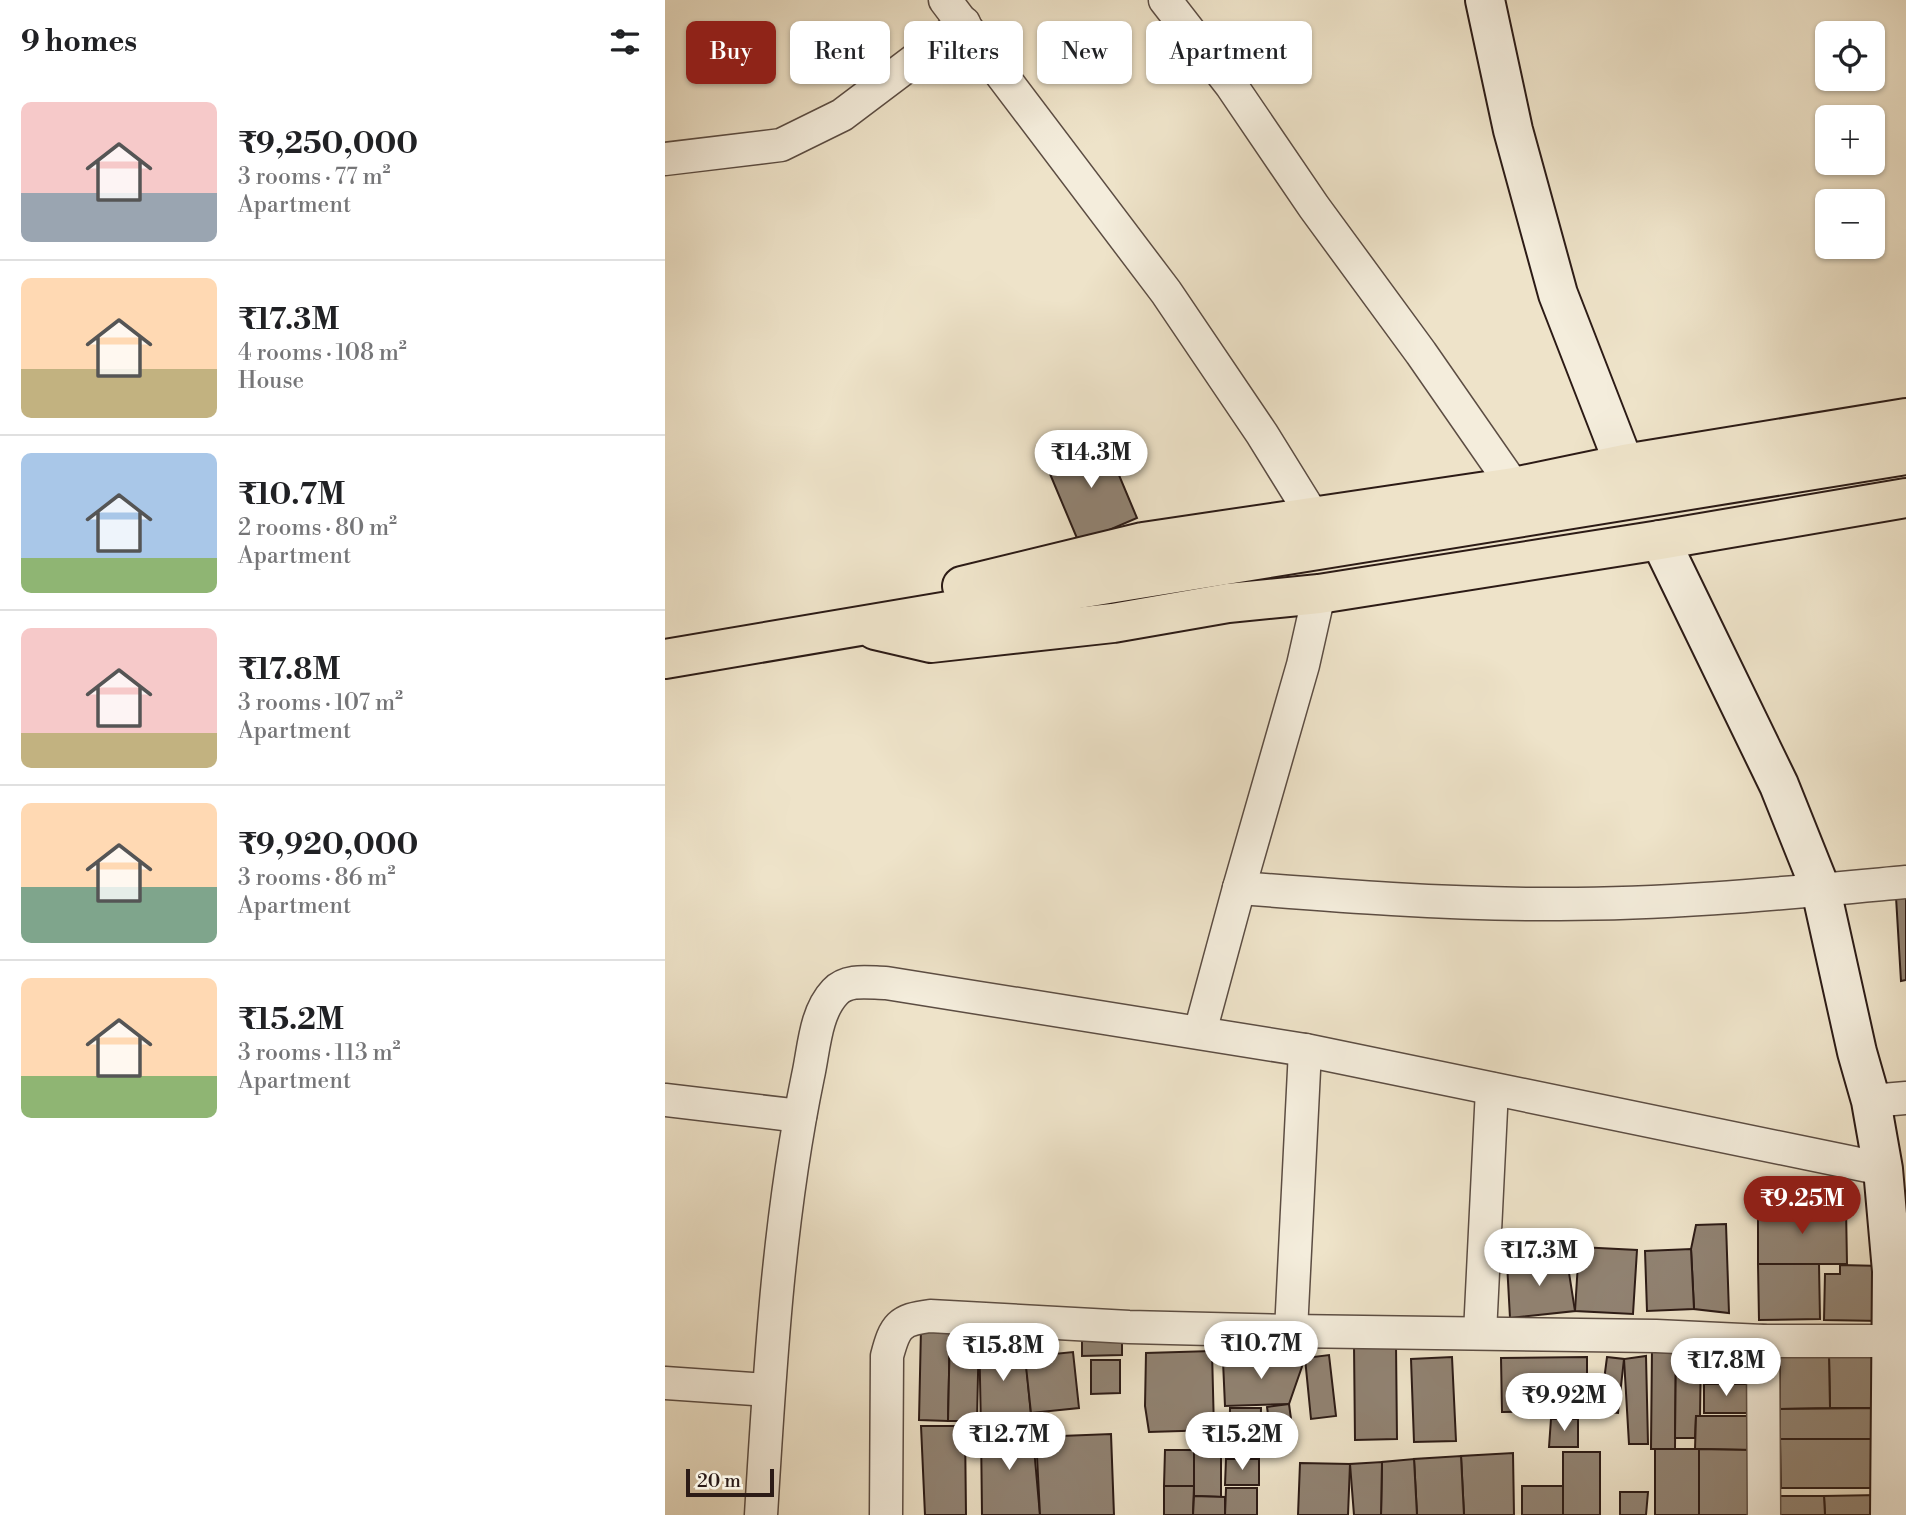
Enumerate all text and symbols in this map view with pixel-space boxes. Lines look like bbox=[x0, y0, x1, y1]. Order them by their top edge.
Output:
chip: Buy bbox=[686, 21, 776, 84]
chip: Rent bbox=[790, 21, 890, 84]
chip: Filters bbox=[904, 21, 1023, 84]
chip: New bbox=[1037, 21, 1132, 84]
chip: Apartment bbox=[1146, 21, 1312, 84]
map controls bbox=[1815, 21, 1885, 259]
button: locate bbox=[1815, 21, 1885, 91]
text: 9 homes bbox=[21, 23, 137, 61]
icon: filters bbox=[606, 23, 644, 61]
button: + bbox=[1815, 105, 1885, 175]
text: ₹9,250,000 bbox=[238, 125, 418, 163]
icon: home bbox=[77, 130, 161, 214]
text: 3 rooms · 77 m² bbox=[238, 163, 391, 191]
button: − bbox=[1815, 189, 1885, 259]
text: Apartment bbox=[238, 191, 351, 219]
text: ₹17.3M bbox=[238, 301, 339, 339]
icon: home bbox=[77, 306, 161, 390]
text: 4 rooms · 108 m² bbox=[238, 339, 407, 367]
text: House bbox=[238, 367, 304, 395]
pin: ₹14.3M bbox=[1034, 430, 1148, 490]
text: ₹14.3M bbox=[1051, 439, 1131, 467]
text: ₹10.7M bbox=[238, 476, 345, 514]
icon: home bbox=[77, 481, 161, 565]
text: 2 rooms · 80 m² bbox=[238, 514, 397, 542]
text: Apartment bbox=[238, 542, 351, 570]
text: ₹17.8M bbox=[238, 651, 340, 689]
icon: home bbox=[77, 656, 161, 740]
text: 3 rooms · 107 m² bbox=[238, 689, 403, 717]
text: Apartment bbox=[238, 717, 351, 745]
text: ₹9,920,000 bbox=[238, 826, 418, 864]
icon: home bbox=[77, 831, 161, 915]
text: 3 rooms · 86 m² bbox=[238, 864, 395, 892]
text: Apartment bbox=[238, 892, 351, 920]
text: ₹15.2M bbox=[238, 1001, 344, 1039]
icon: home bbox=[77, 1006, 161, 1090]
text: 3 rooms · 113 m² bbox=[238, 1039, 401, 1067]
text: Apartment bbox=[238, 1067, 351, 1095]
pin: ₹9.25M bbox=[1745, 1176, 1859, 1236]
text: ₹9.25M bbox=[1760, 1185, 1844, 1213]
pin: ₹17.3M bbox=[1482, 1228, 1596, 1288]
text: ₹17.3M bbox=[1500, 1237, 1578, 1265]
pin: ₹10.7M bbox=[1204, 1322, 1318, 1381]
pin: ₹15.8M bbox=[946, 1324, 1060, 1383]
text: ₹10.7M bbox=[1220, 1330, 1302, 1358]
text: ₹15.8M bbox=[962, 1332, 1044, 1360]
pin: ₹17.8M bbox=[1669, 1338, 1783, 1398]
text: ₹17.8M bbox=[1687, 1347, 1765, 1375]
pin: ₹9.92M bbox=[1507, 1374, 1621, 1433]
text: ₹9.92M bbox=[1522, 1382, 1606, 1410]
pin: ₹12.7M bbox=[952, 1412, 1066, 1472]
pin: ₹15.2M bbox=[1185, 1412, 1299, 1472]
text: ₹12.7M bbox=[969, 1421, 1049, 1449]
text: ₹15.2M bbox=[1201, 1421, 1283, 1449]
scale bar bbox=[686, 1466, 773, 1498]
text: 20 m bbox=[697, 1469, 741, 1493]

